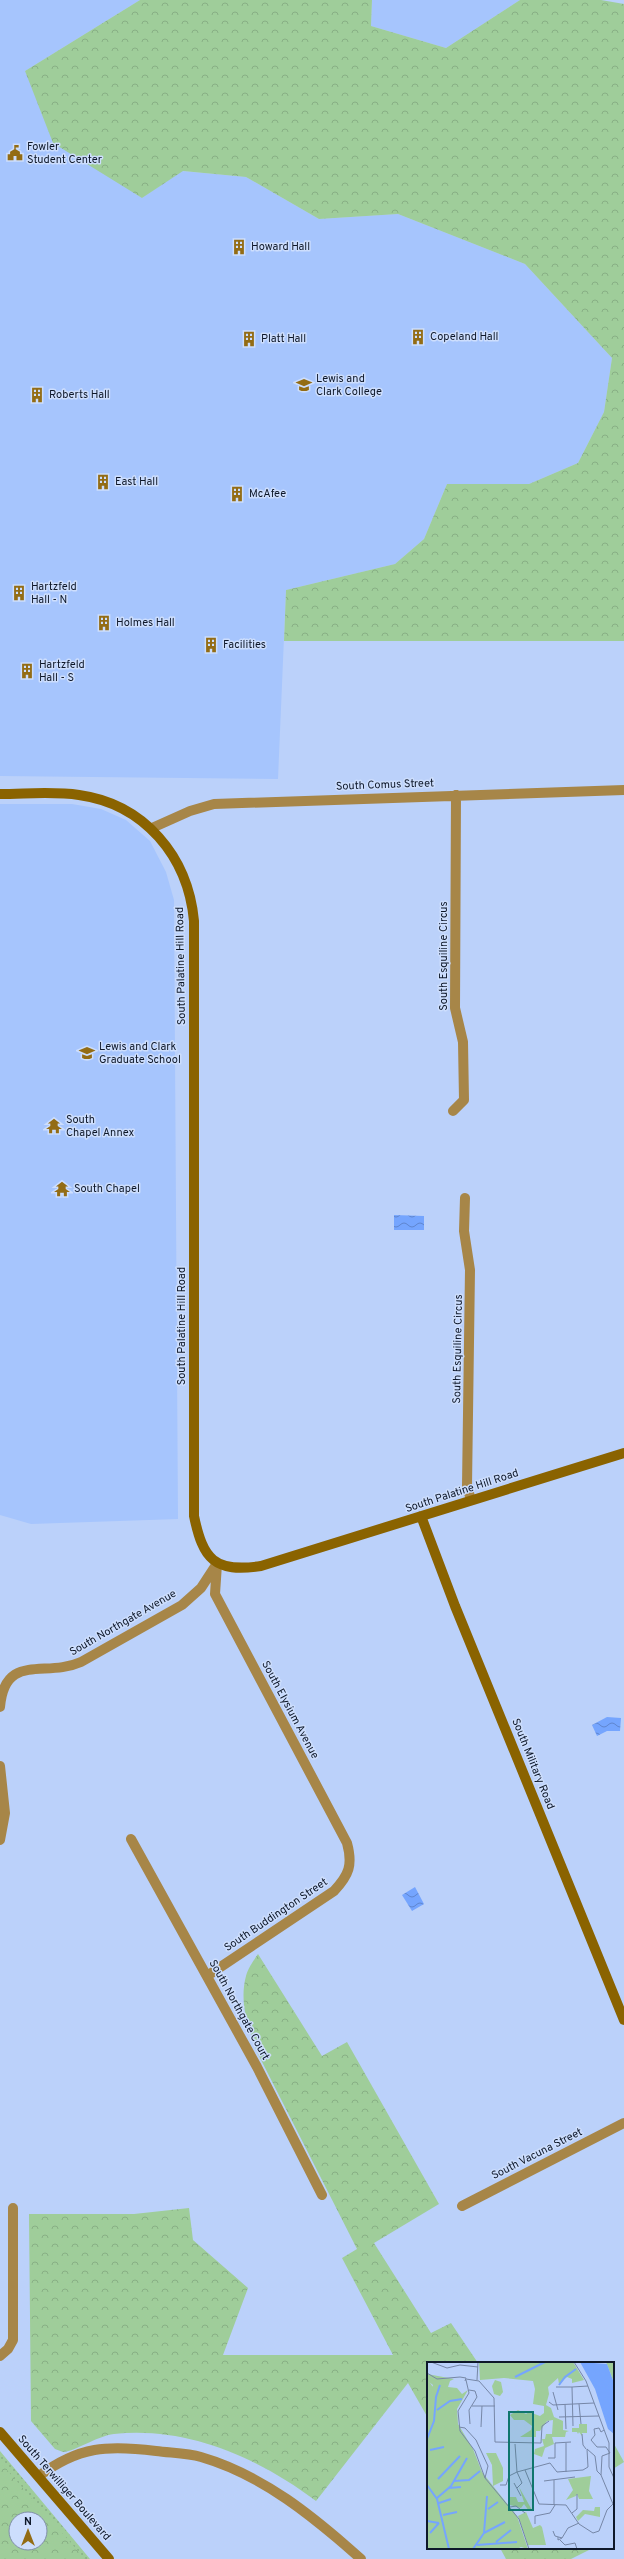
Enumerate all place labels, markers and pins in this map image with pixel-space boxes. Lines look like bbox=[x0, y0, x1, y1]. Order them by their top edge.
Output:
place label: Fowler Student Center bbox=[27, 140, 103, 167]
public building icon: Fowler Student Center bbox=[6, 144, 24, 162]
building icon: Howard Hall bbox=[230, 238, 248, 256]
place label: Howard Hall bbox=[251, 240, 310, 254]
building icon: Copeland Hall bbox=[409, 328, 427, 346]
building icon: Platt Hall bbox=[240, 330, 258, 348]
place label: Copeland Hall bbox=[430, 330, 498, 344]
place label: Platt Hall bbox=[261, 332, 306, 346]
place label: Lewis and Clark College bbox=[316, 372, 382, 399]
school or university icon: Lewis and Clark College bbox=[295, 376, 313, 394]
building icon: Roberts Hall bbox=[28, 386, 46, 404]
place label: Roberts Hall bbox=[49, 388, 110, 402]
building icon: East Hall bbox=[94, 473, 112, 491]
place label: East Hall bbox=[115, 475, 158, 489]
building icon: McAfee bbox=[228, 485, 246, 503]
place label: McAfee bbox=[249, 487, 286, 501]
place label: Hartzfeld Hall - N bbox=[31, 580, 77, 607]
building icon: Hartzfeld Hall - N bbox=[10, 584, 28, 602]
building icon: Holmes Hall bbox=[95, 614, 113, 632]
place label: Holmes Hall bbox=[116, 616, 175, 630]
building icon: Facilities bbox=[202, 636, 220, 654]
place label: Facilities bbox=[223, 638, 266, 652]
place label: Hartzfeld Hall - S bbox=[39, 658, 85, 685]
building icon: Hartzfeld Hall - S bbox=[18, 662, 36, 680]
place label: Lewis and Clark Graduate School bbox=[99, 1040, 181, 1067]
school or university icon: Lewis and Clark Graduate School bbox=[78, 1044, 96, 1062]
place label: South Chapel Annex bbox=[66, 1113, 134, 1140]
temple icon: South Chapel Annex bbox=[45, 1117, 63, 1135]
temple icon: South Chapel bbox=[53, 1180, 71, 1198]
place label: South Chapel bbox=[74, 1182, 140, 1196]

